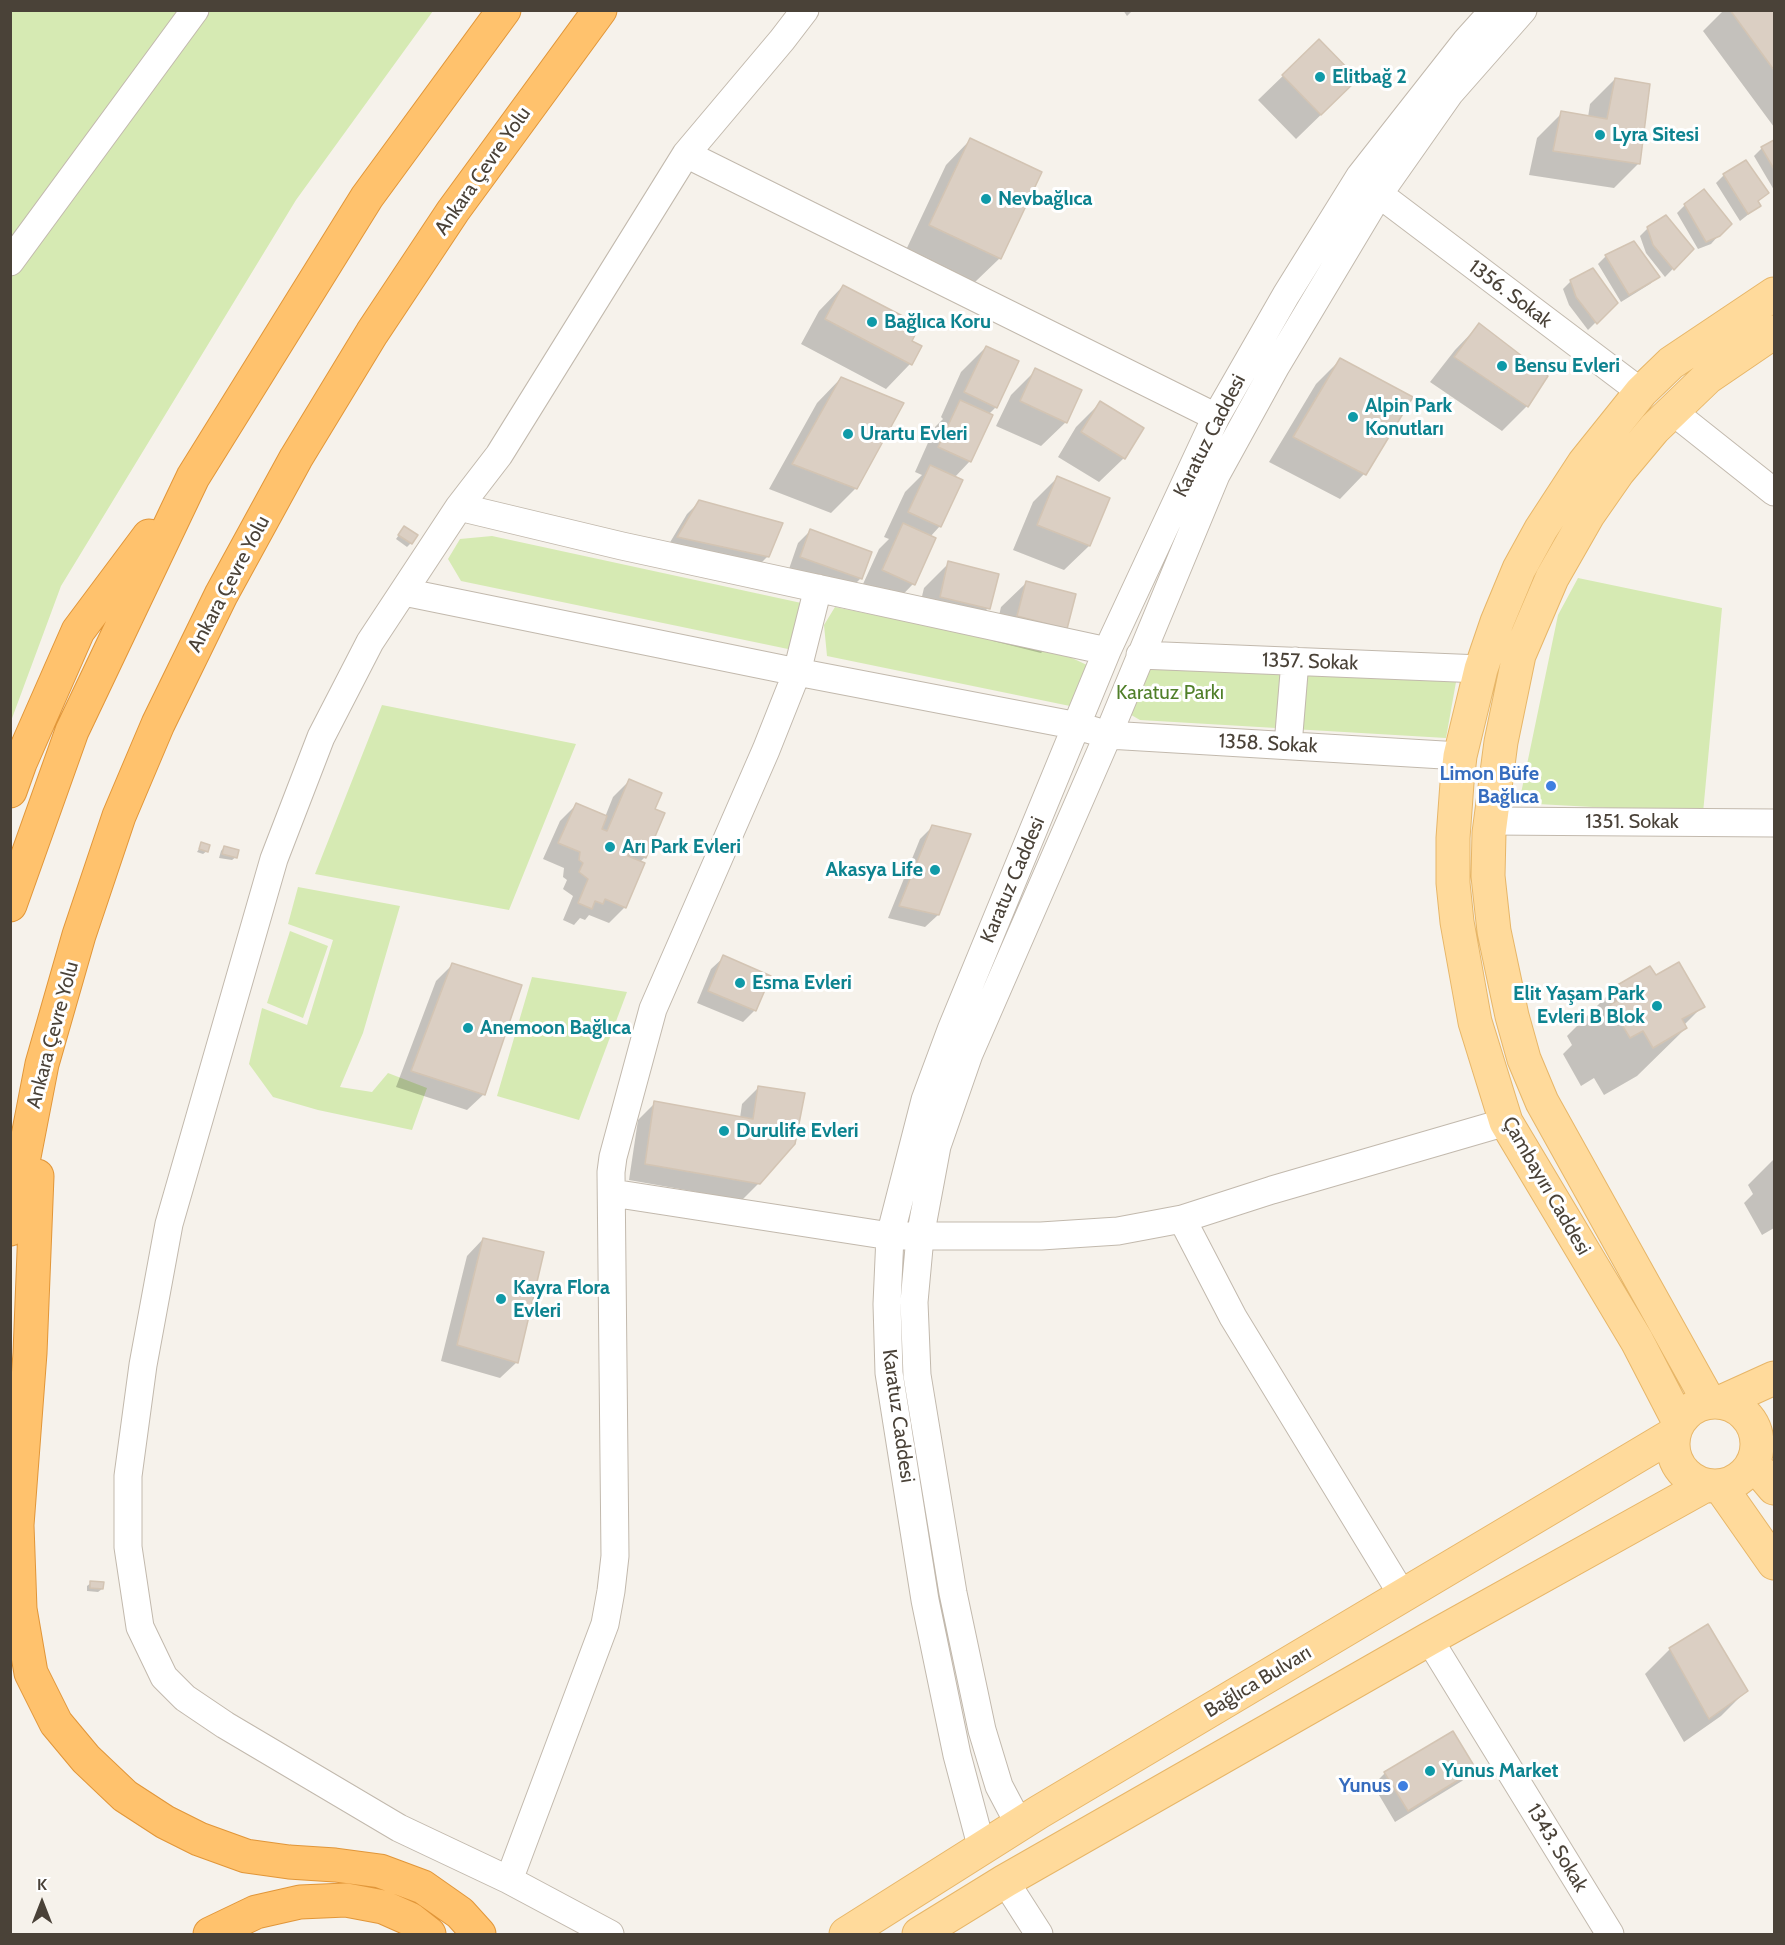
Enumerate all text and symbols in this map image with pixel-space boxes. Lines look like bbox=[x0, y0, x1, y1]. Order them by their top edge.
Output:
place label: Elitbağ 2 bbox=[1332, 65, 1407, 89]
marker: Elitbağ 2 bbox=[1313, 70, 1327, 84]
street label: Ankara Çevre Yolu bbox=[430, 102, 536, 240]
place label: Lyra Sitesi bbox=[1612, 123, 1699, 147]
marker: Lyra Sitesi bbox=[1593, 128, 1607, 142]
place label: Nevbağlıca bbox=[998, 187, 1092, 211]
marker: Nevbağlıca bbox=[979, 192, 993, 206]
street label: 1356. Sokak bbox=[1464, 255, 1556, 333]
place label: Bağlıca Koru bbox=[884, 310, 991, 334]
marker: Bağlıca Koru bbox=[865, 315, 879, 329]
place label: Bensu Evleri bbox=[1514, 354, 1620, 378]
marker: Bensu Evleri bbox=[1495, 359, 1509, 373]
street label: Karatuz Caddesi bbox=[1169, 371, 1251, 501]
place label: Alpin Park Konutları bbox=[1365, 394, 1452, 441]
marker: Alpin Park Konutları bbox=[1346, 410, 1360, 424]
place label: Urartu Evleri bbox=[860, 422, 968, 446]
marker: Urartu Evleri bbox=[841, 427, 855, 441]
street label: Ankara Çevre Yolu bbox=[183, 512, 275, 656]
street label: 1357. Sokak bbox=[1262, 648, 1358, 676]
park label: Karatuz Parkı bbox=[1116, 681, 1224, 705]
street label: 1358. Sokak bbox=[1218, 729, 1318, 759]
place label: Limon Büfe Bağlıca bbox=[1439, 762, 1539, 809]
marker: Limon Büfe Bağlıca bbox=[1544, 779, 1558, 793]
street label: 1351. Sokak bbox=[1585, 810, 1679, 834]
street label: Karatuz Caddesi bbox=[976, 813, 1050, 947]
place label: Arı Park Evleri bbox=[622, 835, 741, 859]
marker: Arı Park Evleri bbox=[603, 840, 617, 854]
place label: Akasya Life bbox=[826, 858, 923, 882]
marker: Akasya Life bbox=[928, 863, 942, 877]
street label: Ankara Çevre Yolu bbox=[22, 959, 84, 1111]
place label: Esma Evleri bbox=[752, 971, 852, 995]
marker: Esma Evleri bbox=[733, 976, 747, 990]
place label: Elit Yaşam Park Evleri B Blok bbox=[1513, 982, 1645, 1029]
marker: Elit Yaşam Park Evleri B Blok bbox=[1650, 999, 1664, 1013]
place label: Anemoon Bağlıca bbox=[480, 1016, 631, 1040]
marker: Anemoon Bağlıca bbox=[461, 1021, 475, 1035]
street label: Çambayırı Caddesi bbox=[1497, 1112, 1595, 1260]
place label: Durulife Evleri bbox=[736, 1119, 859, 1143]
marker: Durulife Evleri bbox=[717, 1124, 731, 1138]
place label: Kayra Flora Evleri bbox=[513, 1276, 610, 1323]
marker: Kayra Flora Evleri bbox=[494, 1292, 508, 1306]
street label: Karatuz Caddesi bbox=[877, 1348, 919, 1484]
street label: Bağlıca Bulvarı bbox=[1200, 1641, 1316, 1723]
place label: Yunus Market bbox=[1442, 1759, 1558, 1783]
marker: Yunus Market bbox=[1423, 1764, 1437, 1778]
place label: Yunus bbox=[1339, 1774, 1391, 1798]
marker: Yunus bbox=[1396, 1779, 1410, 1793]
street label: 1343. Sokak bbox=[1521, 1800, 1593, 1896]
north arrow bbox=[12, 1873, 72, 1933]
text: K bbox=[37, 1875, 47, 1894]

